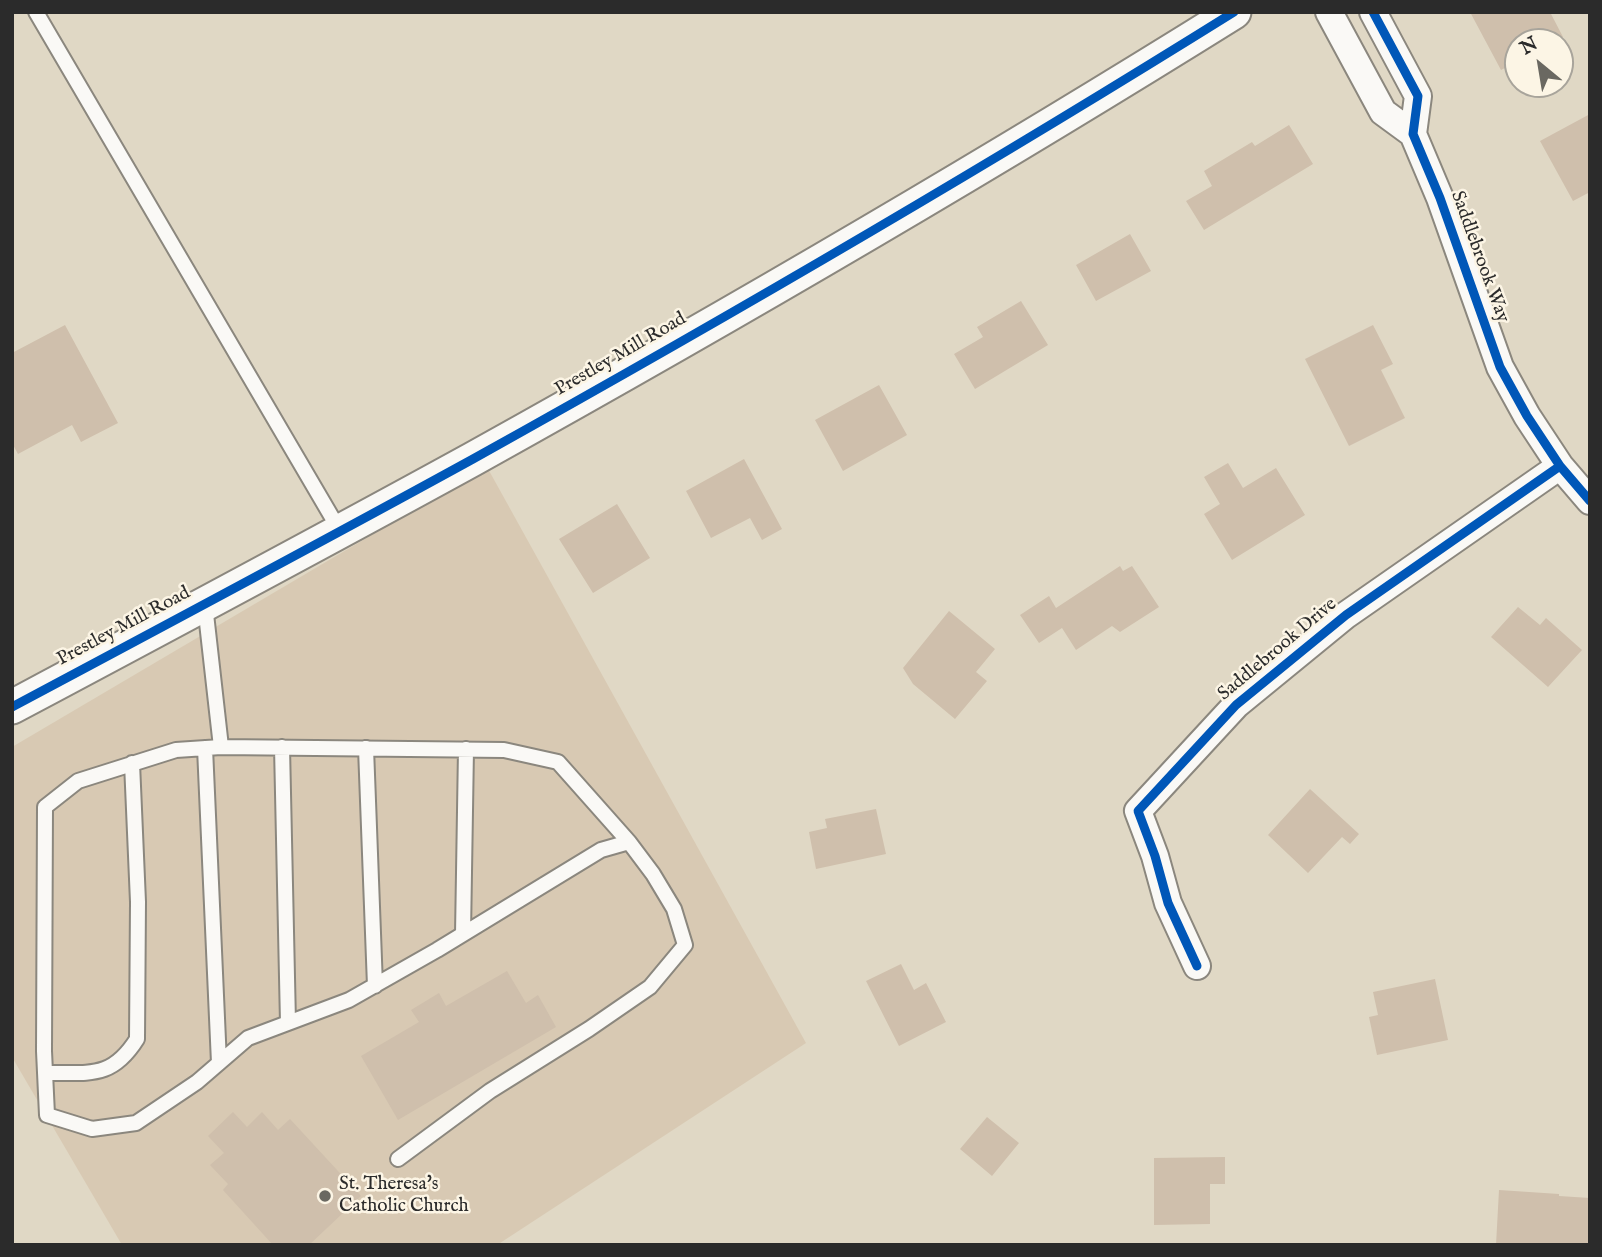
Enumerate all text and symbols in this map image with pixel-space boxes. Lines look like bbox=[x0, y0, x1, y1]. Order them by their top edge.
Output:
north arrow bbox=[1504, 28, 1574, 98]
text: N bbox=[1516, 32, 1543, 61]
street label: Saddlebrook Way bbox=[1445, 188, 1513, 326]
street label: Prestley Mill Road bbox=[551, 308, 691, 402]
street label: Prestley Mill Road bbox=[53, 582, 195, 672]
street label: Saddlebrook Drive bbox=[1214, 594, 1342, 706]
place label: St. Theresa's Catholic Church bbox=[339, 1174, 469, 1218]
marker: St. Theresa's Catholic Church bbox=[317, 1188, 333, 1204]

